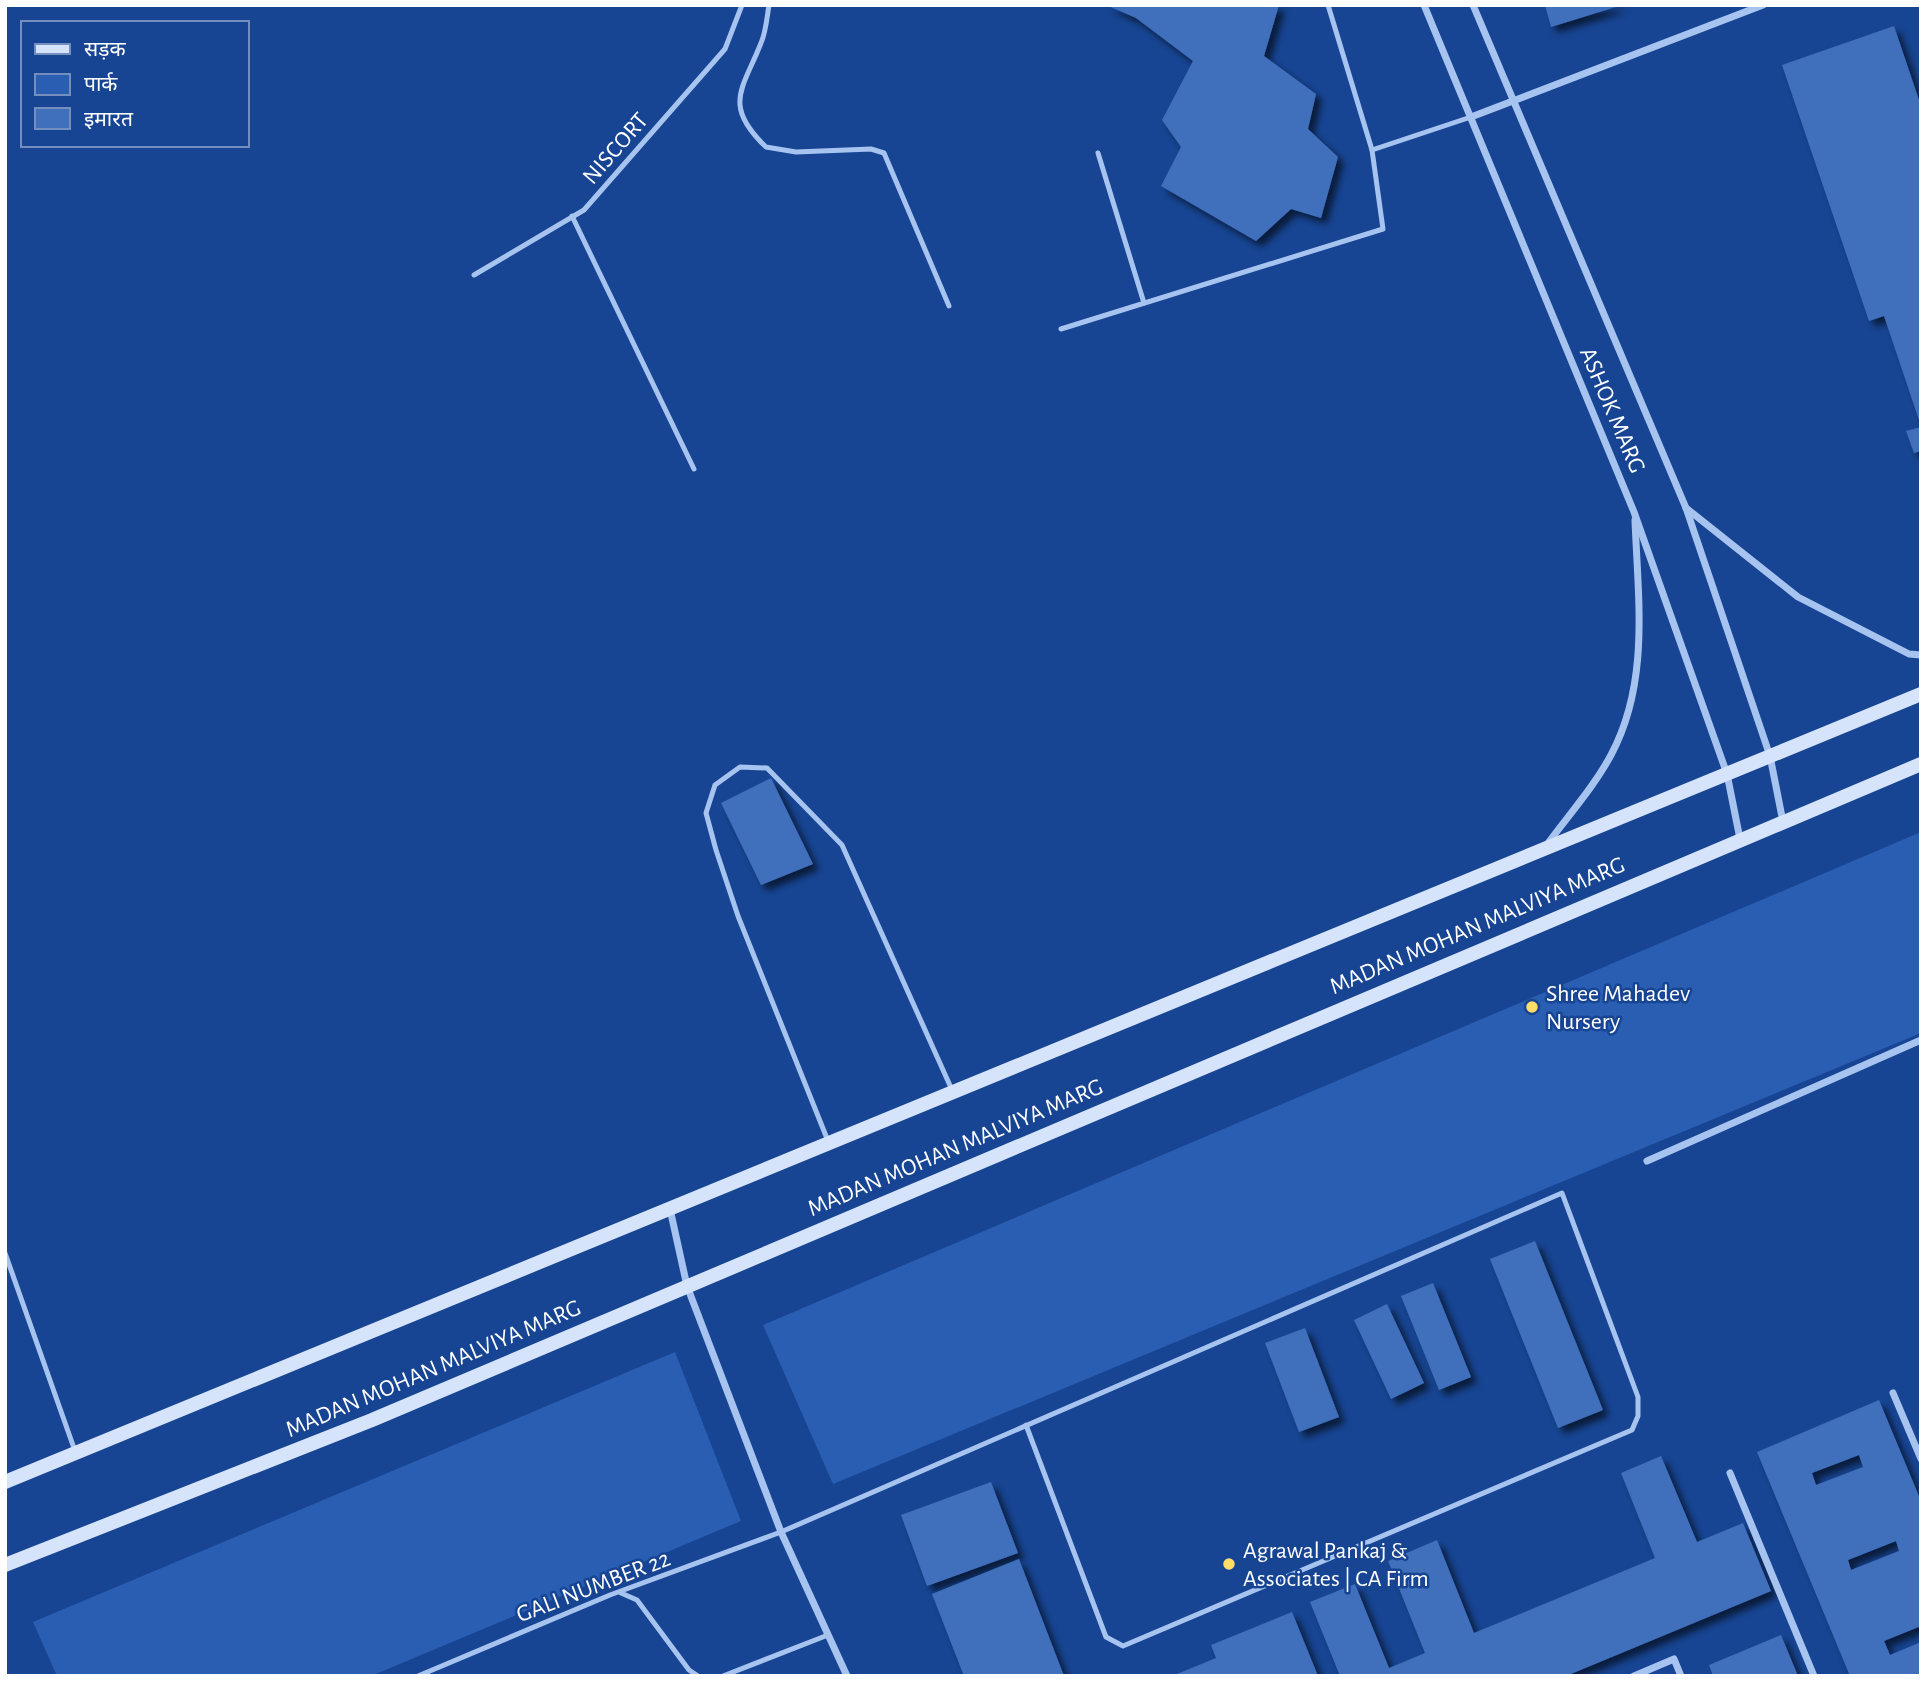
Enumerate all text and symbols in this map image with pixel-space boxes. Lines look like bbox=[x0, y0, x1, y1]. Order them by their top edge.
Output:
legend bbox=[21, 21, 248, 147]
text: सड़क bbox=[84, 39, 126, 60]
text: पार्क bbox=[84, 72, 118, 95]
street label: NISCORT bbox=[578, 108, 653, 189]
text: इमारत bbox=[84, 109, 134, 130]
street label: ASHOK MARG bbox=[1575, 344, 1649, 477]
street label: MADAN MOHAN MALVIYA MARG bbox=[1326, 853, 1629, 999]
place label: Shree Mahadev Nursery bbox=[1546, 982, 1690, 1034]
marker: Shree Mahadev Nursery bbox=[1524, 999, 1540, 1015]
street label: MADAN MOHAN MALVIYA MARG bbox=[804, 1075, 1107, 1221]
street label: MADAN MOHAN MALVIYA MARG bbox=[282, 1296, 585, 1442]
place label: Agrawal Pankaj & Associates | CA Firm bbox=[1243, 1539, 1429, 1592]
street label: GALI NUMBER 22 bbox=[513, 1547, 674, 1627]
marker: Agrawal Pankaj & Associates | CA Firm bbox=[1221, 1556, 1237, 1572]

